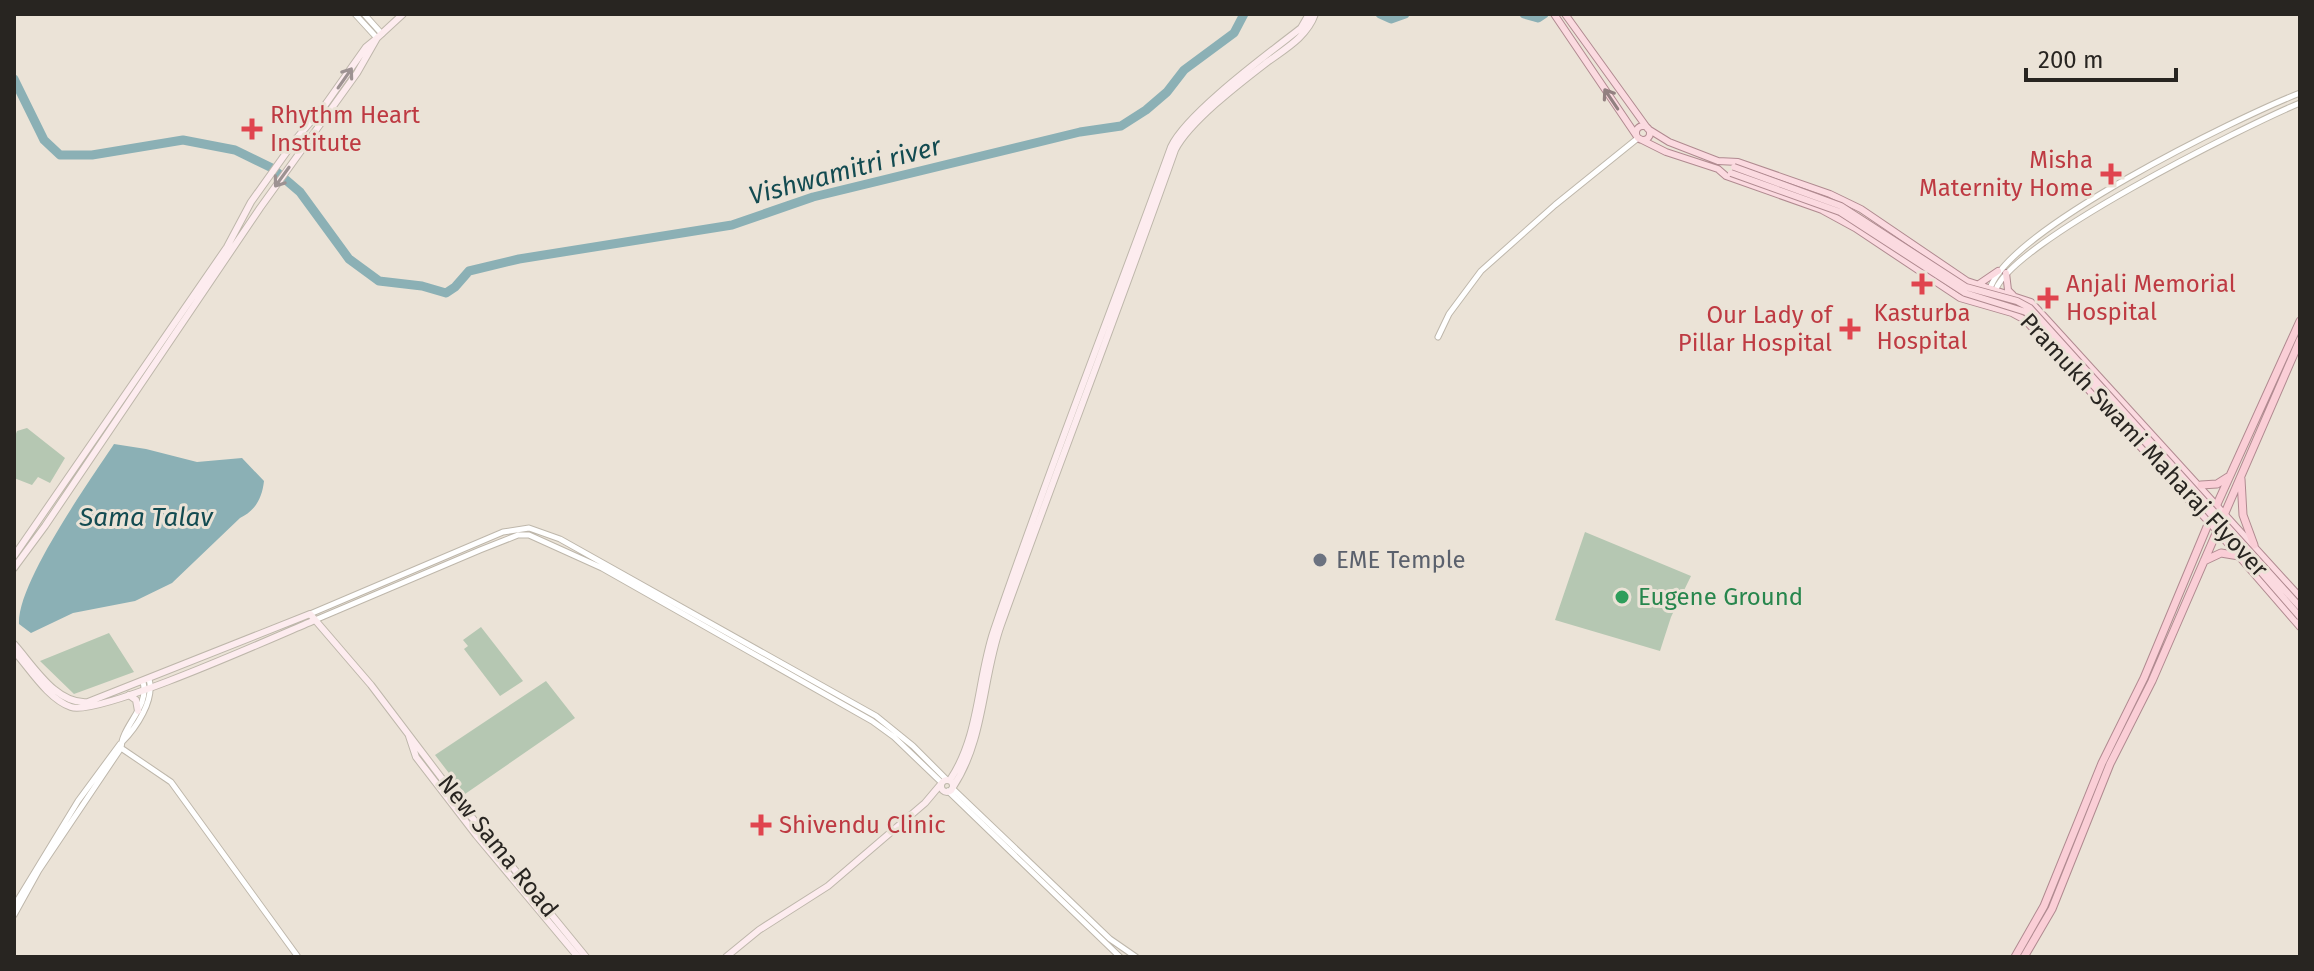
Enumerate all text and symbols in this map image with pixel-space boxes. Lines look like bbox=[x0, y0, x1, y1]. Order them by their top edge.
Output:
scale bar bbox=[2026, 32, 2176, 82]
text: 200 m bbox=[2038, 46, 2104, 74]
one-way arrow bbox=[337, 68, 353, 90]
one-way arrow bbox=[1603, 88, 1619, 110]
place label: Rhythm Heart Institute bbox=[270, 101, 420, 157]
marker: Rhythm Heart Institute bbox=[241, 118, 263, 140]
water label: Vishwamitri river bbox=[746, 130, 945, 212]
place label: Misha Maternity Home bbox=[1919, 146, 2093, 202]
marker: Misha Maternity Home bbox=[2100, 163, 2122, 185]
one-way arrow bbox=[274, 166, 291, 187]
place label: Anjali Memorial Hospital bbox=[2066, 270, 2236, 326]
marker: Kasturba Hospital bbox=[1911, 273, 1933, 295]
marker: Anjali Memorial Hospital bbox=[2037, 287, 2059, 309]
place label: Kasturba Hospital bbox=[1874, 299, 1970, 355]
place label: Our Lady of Pillar Hospital bbox=[1678, 301, 1834, 357]
street label: Pramukh Swami Maharaj Flyover bbox=[2014, 307, 2274, 583]
marker: Our Lady of Pillar Hospital bbox=[1839, 318, 1861, 340]
water label: Sama Talav bbox=[78, 502, 214, 533]
place label: EME Temple bbox=[1336, 546, 1466, 574]
marker: EME Temple bbox=[1311, 551, 1329, 569]
place label: Eugene Ground bbox=[1638, 583, 1803, 611]
marker: Eugene Ground bbox=[1613, 588, 1631, 606]
street label: New Sama Road bbox=[432, 769, 564, 923]
place label: Shivendu Clinic bbox=[779, 811, 946, 839]
marker: Shivendu Clinic bbox=[750, 814, 772, 836]

